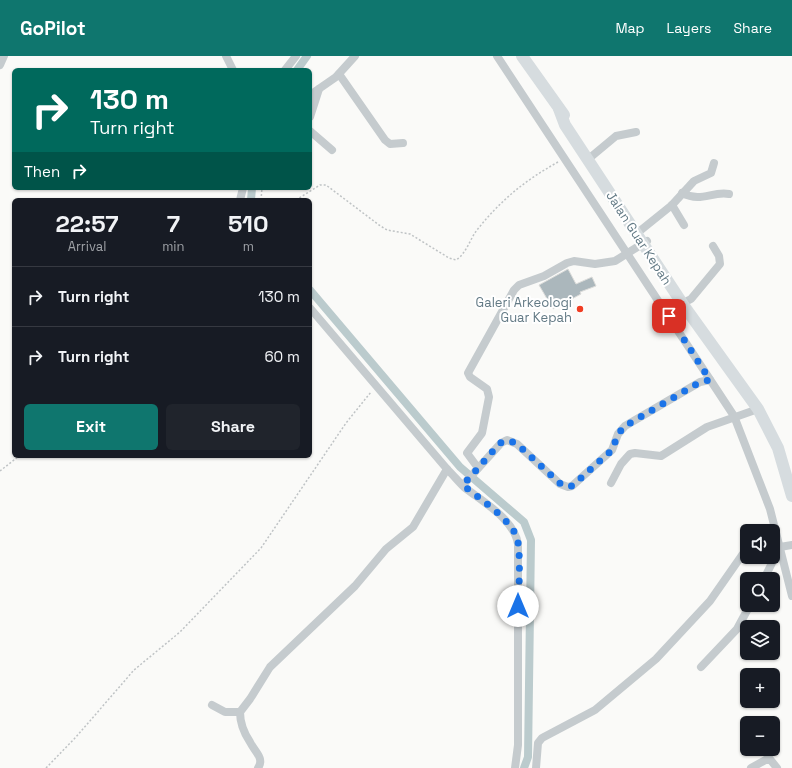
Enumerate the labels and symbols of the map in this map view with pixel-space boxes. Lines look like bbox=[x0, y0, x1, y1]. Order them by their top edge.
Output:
street label: Jalan Guar Kepah bbox=[602, 188, 676, 288]
place label: Galeri Arkeologi Guar Kepah bbox=[476, 294, 572, 326]
pin bbox=[652, 299, 686, 333]
marker: Galeri Arkeologi Guar Kepah bbox=[575, 304, 585, 314]
position arrow bbox=[497, 585, 539, 627]

